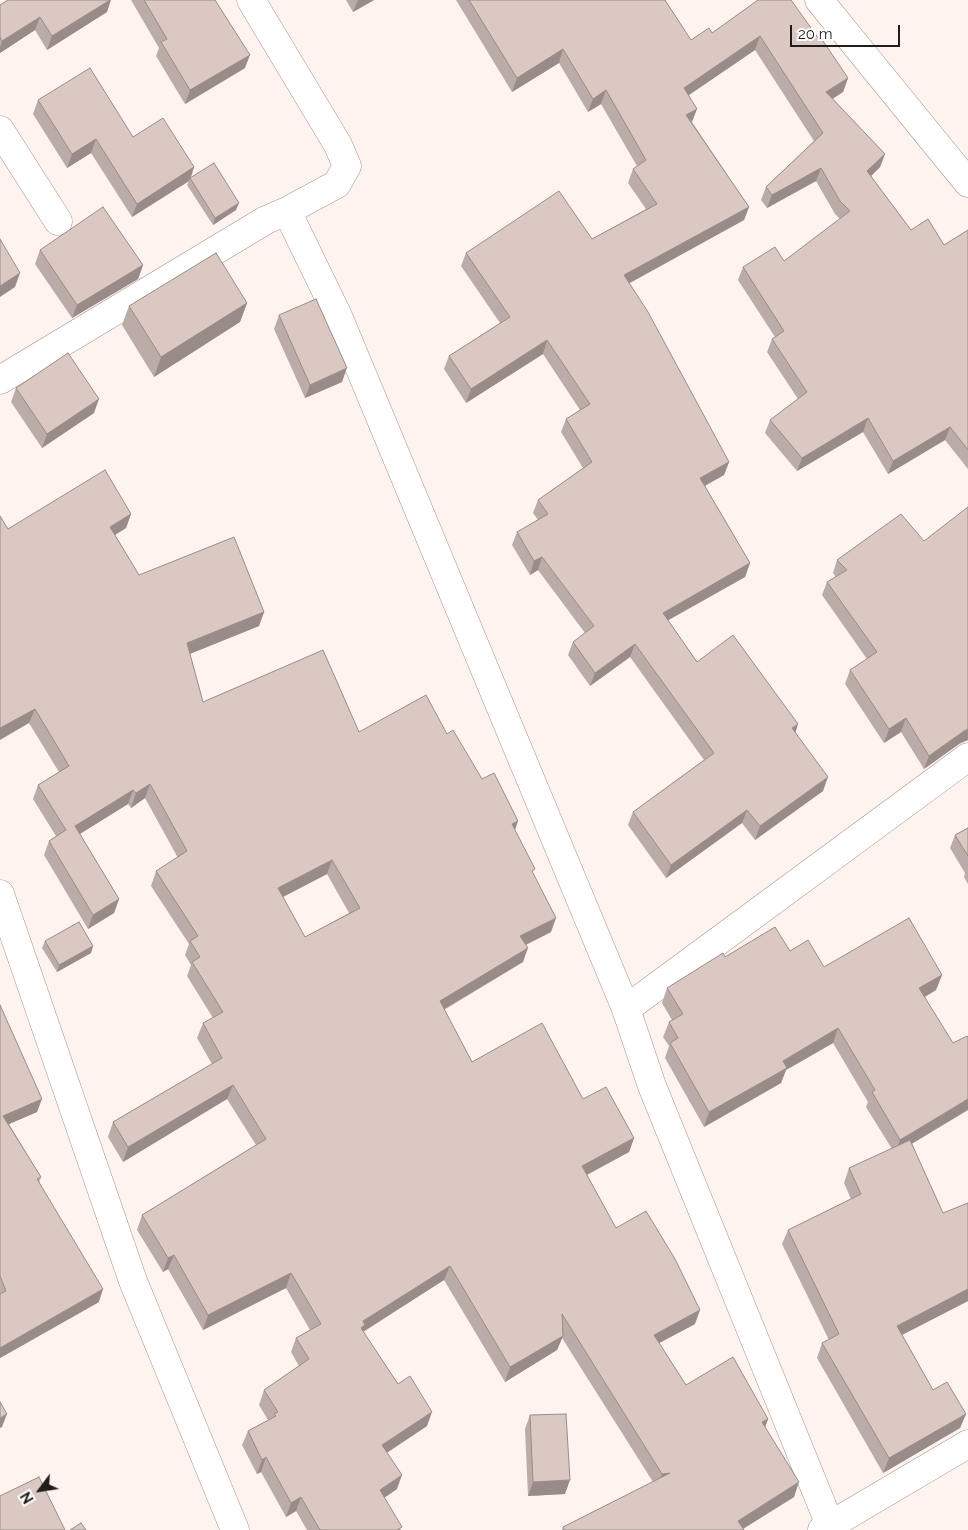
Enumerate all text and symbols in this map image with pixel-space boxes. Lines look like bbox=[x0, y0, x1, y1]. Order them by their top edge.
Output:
scale bar bbox=[793, 15, 903, 47]
text: 20 m bbox=[798, 25, 833, 43]
north arrow bbox=[15, 1465, 65, 1515]
text: N bbox=[18, 1489, 37, 1506]

